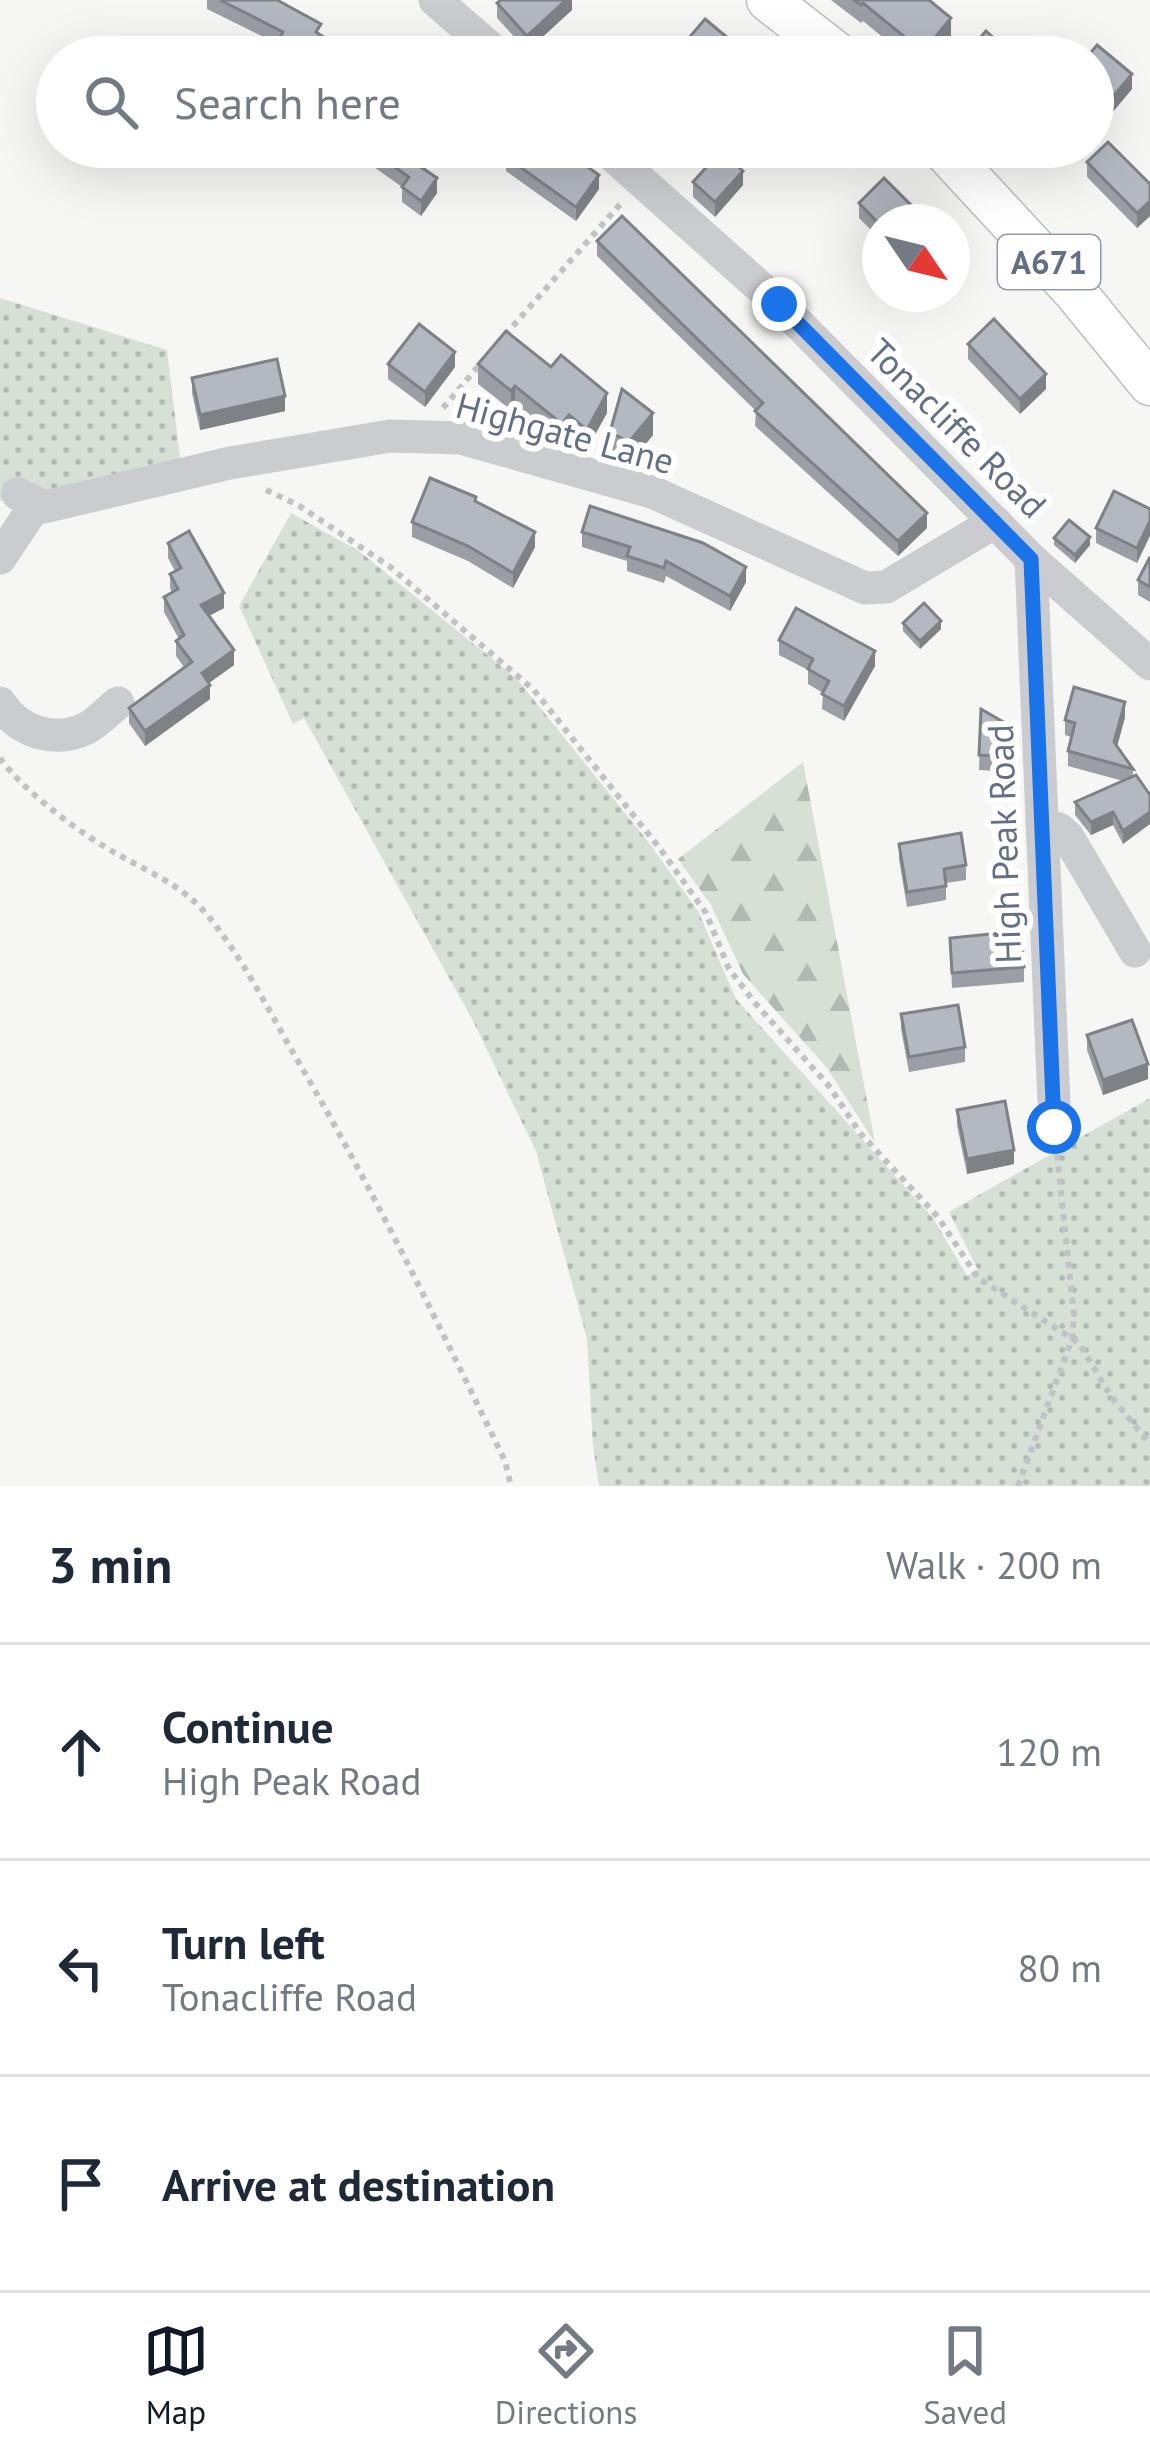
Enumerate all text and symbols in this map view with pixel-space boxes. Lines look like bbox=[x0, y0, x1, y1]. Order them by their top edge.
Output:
search box bbox=[36, 36, 1114, 168]
icon: search bbox=[78, 69, 144, 135]
text: Search here bbox=[174, 73, 401, 131]
north arrow bbox=[862, 204, 970, 312]
road number: A671 bbox=[998, 235, 1100, 289]
route end bbox=[752, 277, 806, 331]
street label: Tonacliffe Road bbox=[858, 328, 1057, 527]
street label: Highgate Lane bbox=[451, 381, 679, 484]
street label: High Peak Road bbox=[976, 724, 1031, 964]
route start bbox=[1027, 1100, 1081, 1154]
text: 3 min bbox=[48, 1531, 172, 1597]
text: Walk · 200 m bbox=[886, 1539, 1102, 1590]
text: Continue bbox=[162, 1697, 334, 1755]
icon: ahead bbox=[48, 1719, 114, 1785]
text: 120 m bbox=[996, 1726, 1102, 1777]
text: High Peak Road bbox=[162, 1755, 421, 1806]
text: Turn left bbox=[162, 1913, 325, 1971]
icon: left bbox=[48, 1935, 114, 2001]
text: 80 m bbox=[1017, 1942, 1102, 1993]
text: Tonacliffe Road bbox=[162, 1971, 417, 2022]
icon: arrive bbox=[48, 2151, 114, 2217]
text: Arrive at destination bbox=[162, 2155, 555, 2213]
tab: Map bbox=[143, 2318, 209, 2433]
tab: Directions bbox=[495, 2318, 637, 2433]
tab: Saved bbox=[923, 2318, 1007, 2433]

